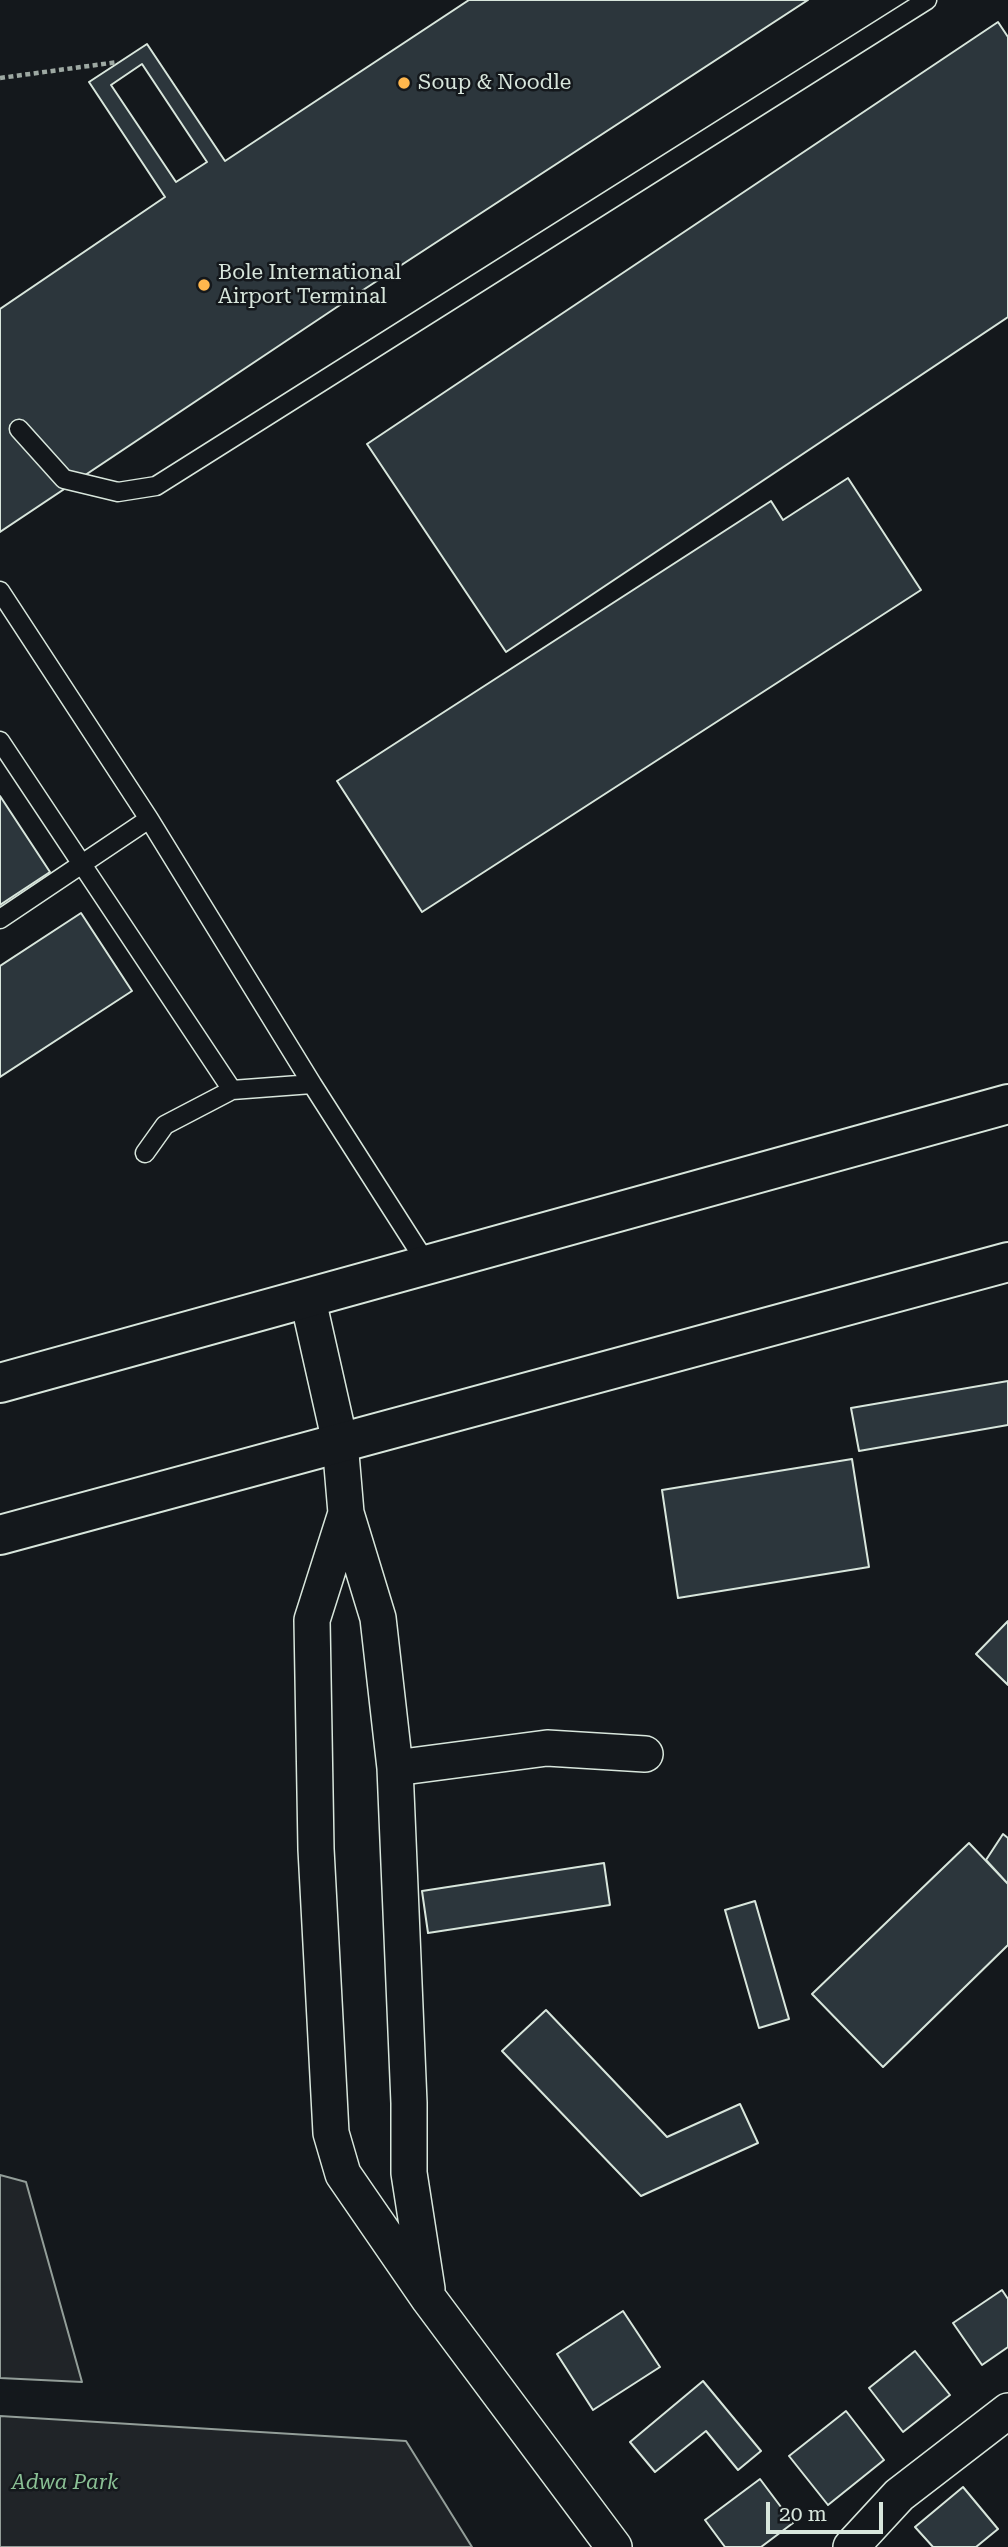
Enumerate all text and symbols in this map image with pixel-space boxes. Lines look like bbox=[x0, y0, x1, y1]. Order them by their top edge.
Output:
place label: Soup & Noodle bbox=[418, 70, 571, 96]
marker: Soup & Noodle bbox=[396, 75, 412, 91]
place label: Bole International Airport Terminal bbox=[218, 260, 401, 310]
marker: Bole International Airport Terminal bbox=[196, 277, 212, 293]
park label: Adwa Park bbox=[12, 2470, 118, 2496]
scale bar bbox=[770, 2488, 887, 2532]
text: 20 m bbox=[779, 2502, 827, 2526]

